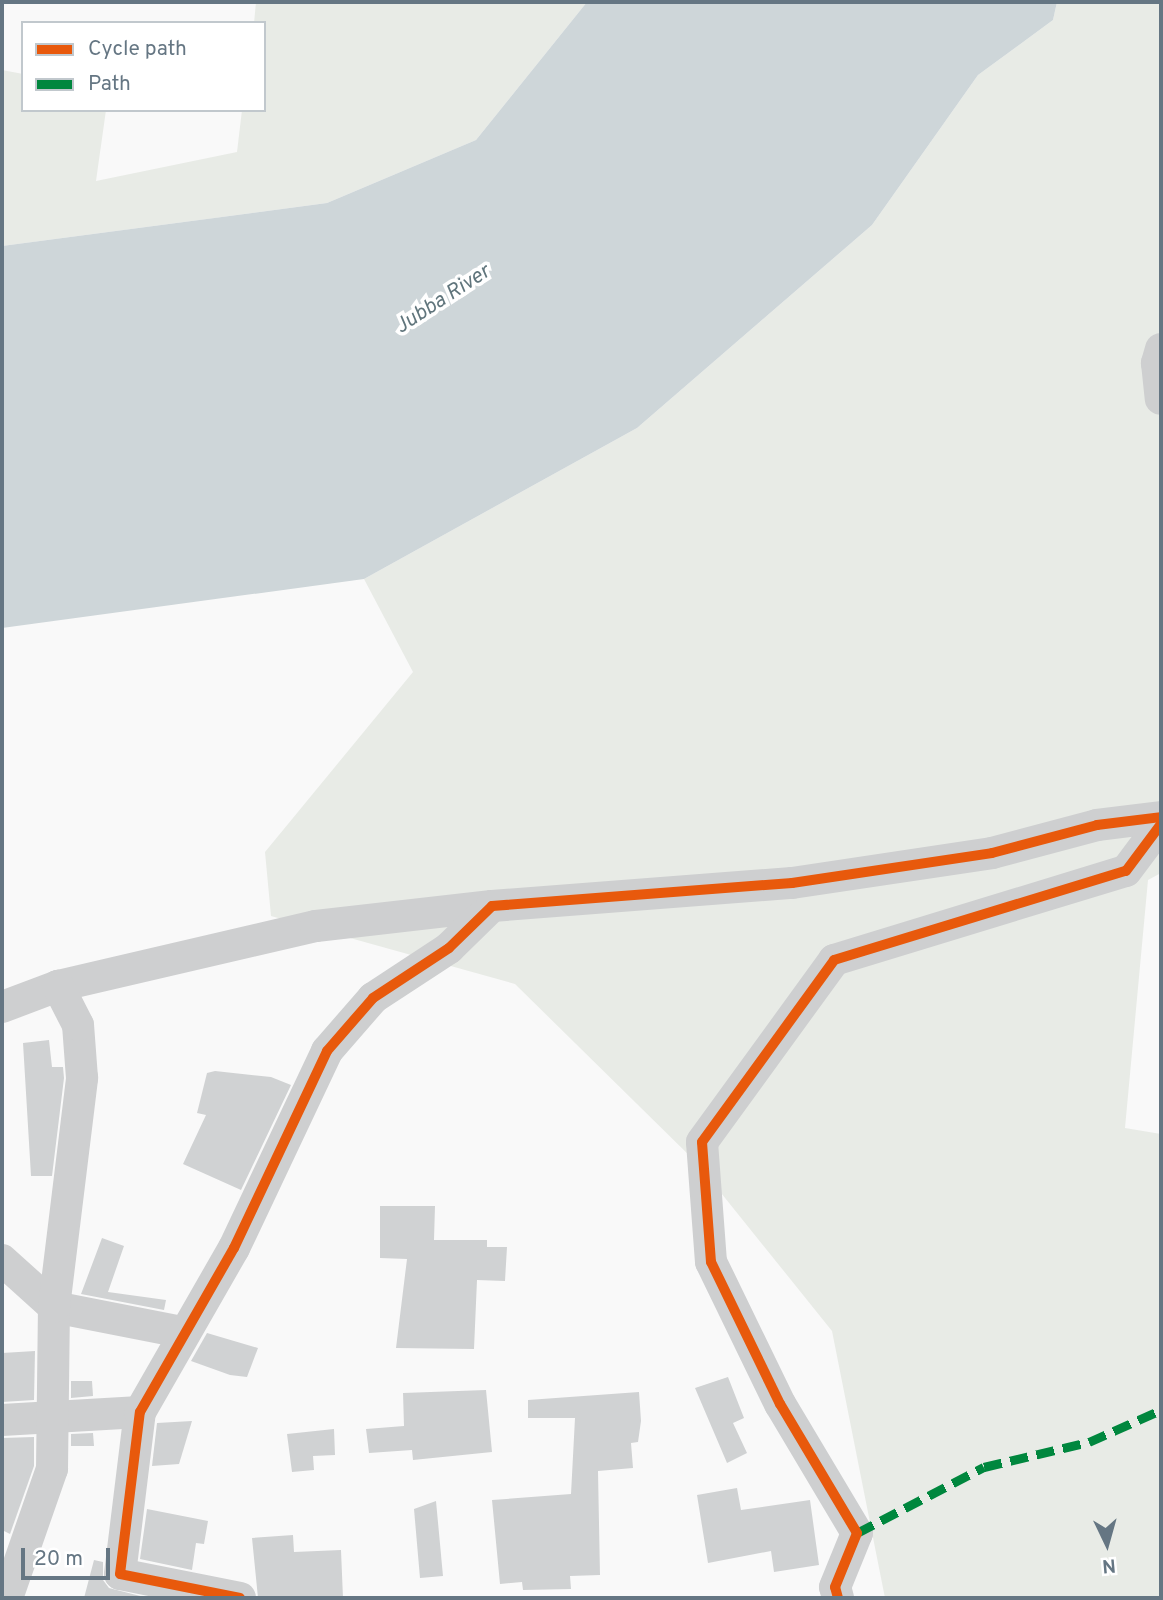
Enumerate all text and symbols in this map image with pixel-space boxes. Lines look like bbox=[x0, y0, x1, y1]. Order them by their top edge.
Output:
legend bbox=[21, 21, 266, 112]
text: Cycle path bbox=[88, 36, 187, 63]
text: Path bbox=[88, 71, 131, 98]
water label: Jubba River bbox=[391, 260, 495, 340]
north arrow bbox=[1072, 1509, 1142, 1579]
scale bar bbox=[24, 1534, 114, 1578]
text: 20 m bbox=[34, 1546, 83, 1573]
text: N bbox=[1101, 1552, 1117, 1577]

